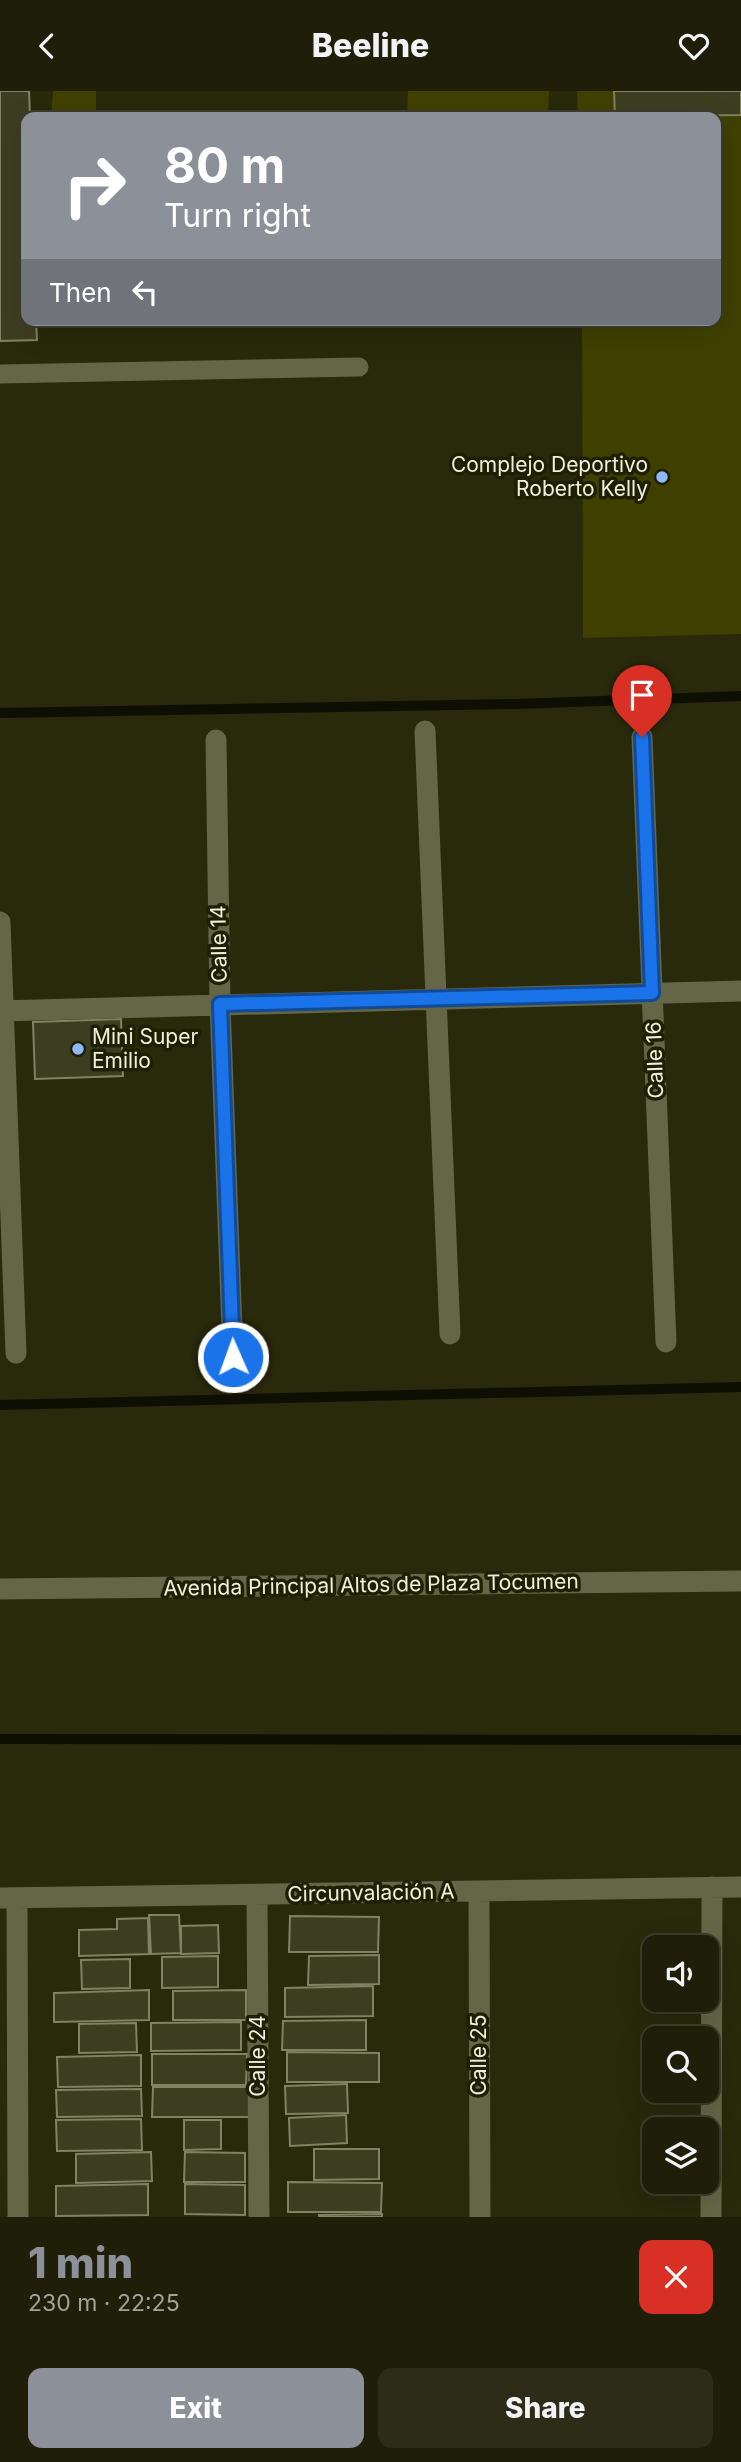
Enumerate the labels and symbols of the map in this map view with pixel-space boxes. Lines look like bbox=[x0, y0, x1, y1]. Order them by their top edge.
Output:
place label: Complejo Deportivo Roberto Kelly bbox=[451, 452, 648, 501]
marker: Complejo Deportivo Roberto Kelly bbox=[654, 469, 670, 485]
pin bbox=[612, 665, 672, 737]
street label: Calle 14 bbox=[205, 905, 232, 983]
street label: Calle 16 bbox=[641, 1021, 668, 1099]
place label: Mini Super Emilio bbox=[92, 1024, 198, 1073]
marker: Mini Super Emilio bbox=[70, 1041, 86, 1057]
position arrow bbox=[196, 1320, 270, 1394]
street label: Avenida Principal Altos de Plaza Tocumen bbox=[163, 1568, 579, 1601]
street label: Circunvalación A bbox=[287, 1879, 455, 1906]
street label: Calle 25 bbox=[466, 2014, 491, 2096]
street label: Calle 24 bbox=[245, 2015, 270, 2097]

